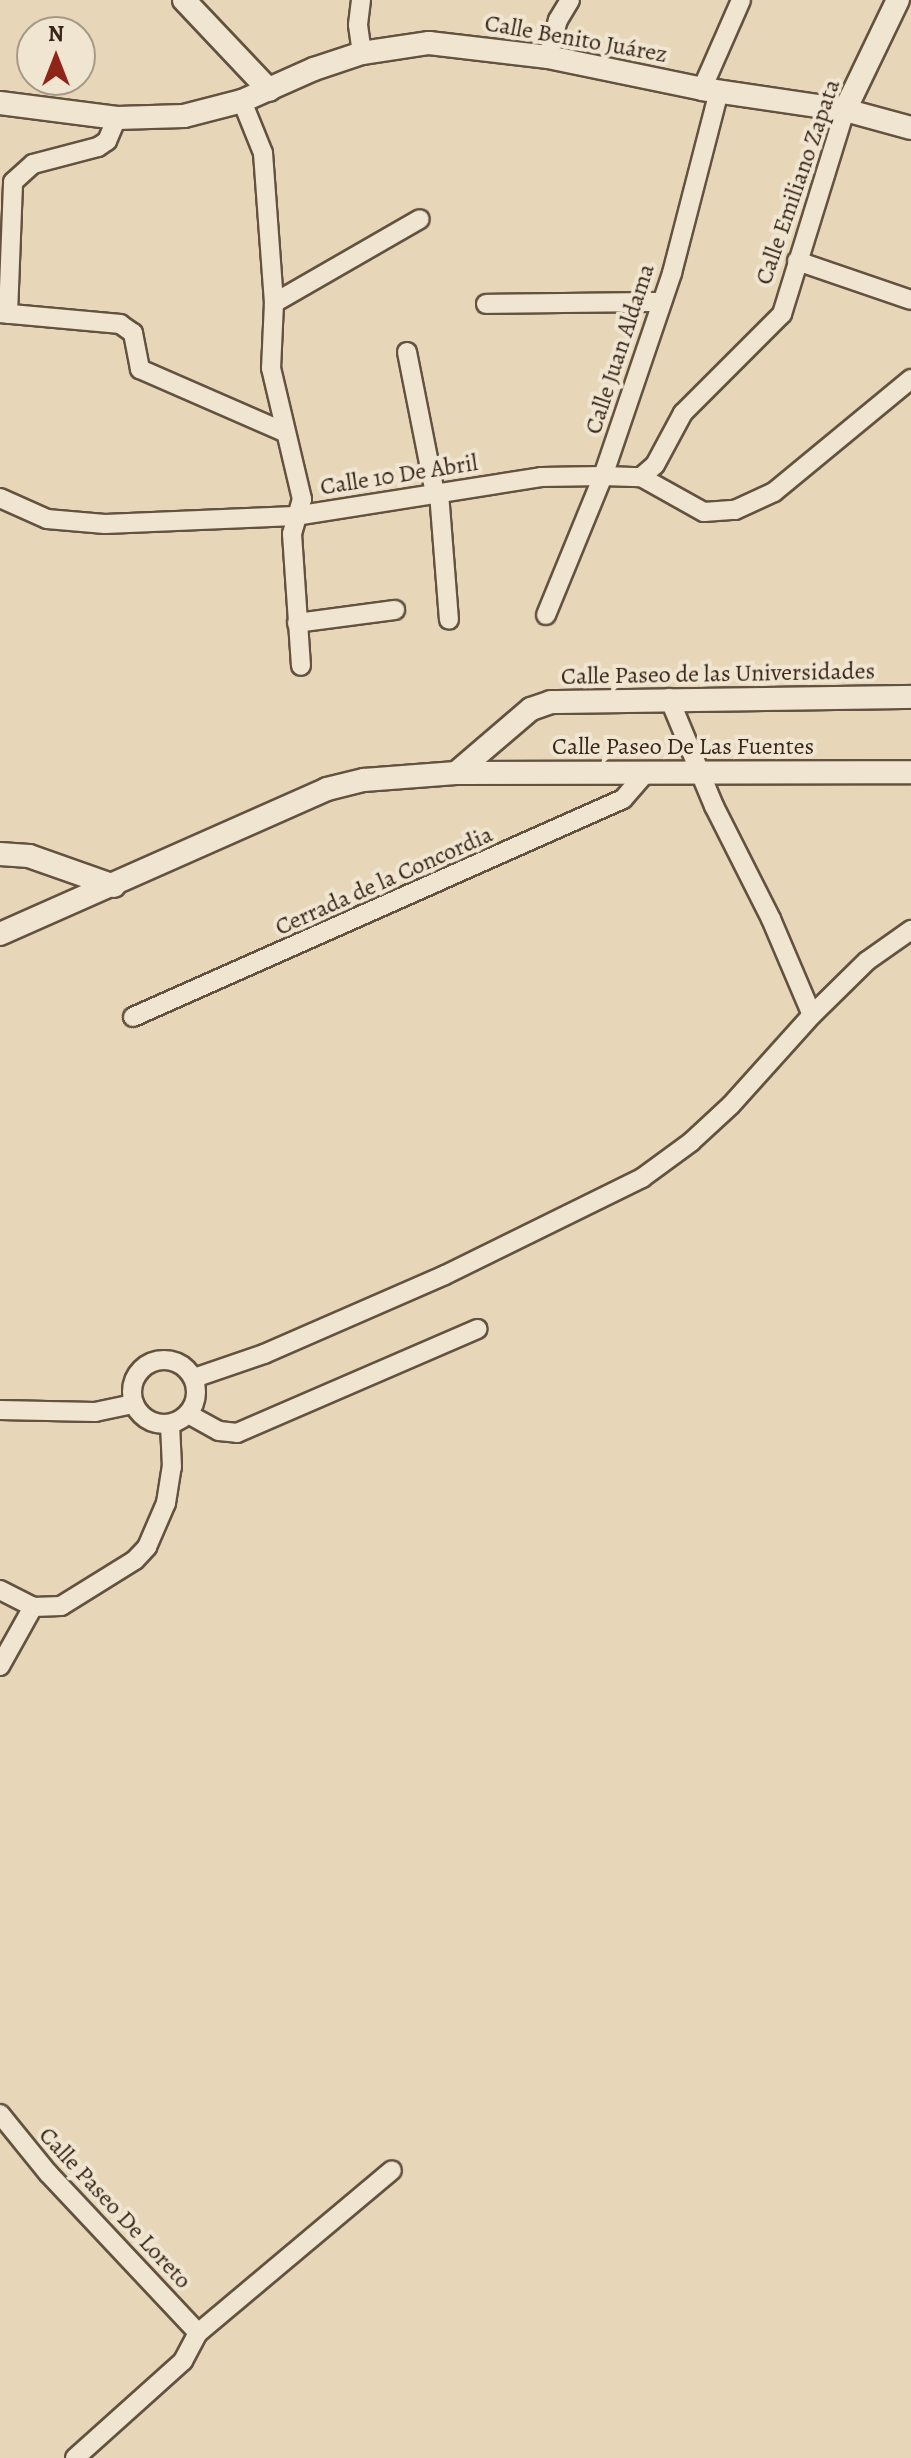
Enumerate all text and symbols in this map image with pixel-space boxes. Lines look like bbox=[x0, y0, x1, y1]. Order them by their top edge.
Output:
street label: Calle Benito Juárez bbox=[482, 9, 670, 69]
north arrow bbox=[16, 16, 96, 96]
text: N bbox=[48, 19, 64, 49]
street label: Calle Emiliano Zapata bbox=[749, 76, 847, 288]
street label: Calle Juan Aldama bbox=[579, 260, 661, 438]
street label: Calle 10 De Abril bbox=[318, 448, 480, 502]
street label: Calle Paseo de las Universidades bbox=[561, 657, 875, 691]
street label: Calle Paseo De Las Fuentes bbox=[552, 733, 814, 761]
street label: Cerrada de la Concordia bbox=[271, 820, 497, 942]
street label: Calle Paseo De Loreto bbox=[33, 2121, 197, 2295]

